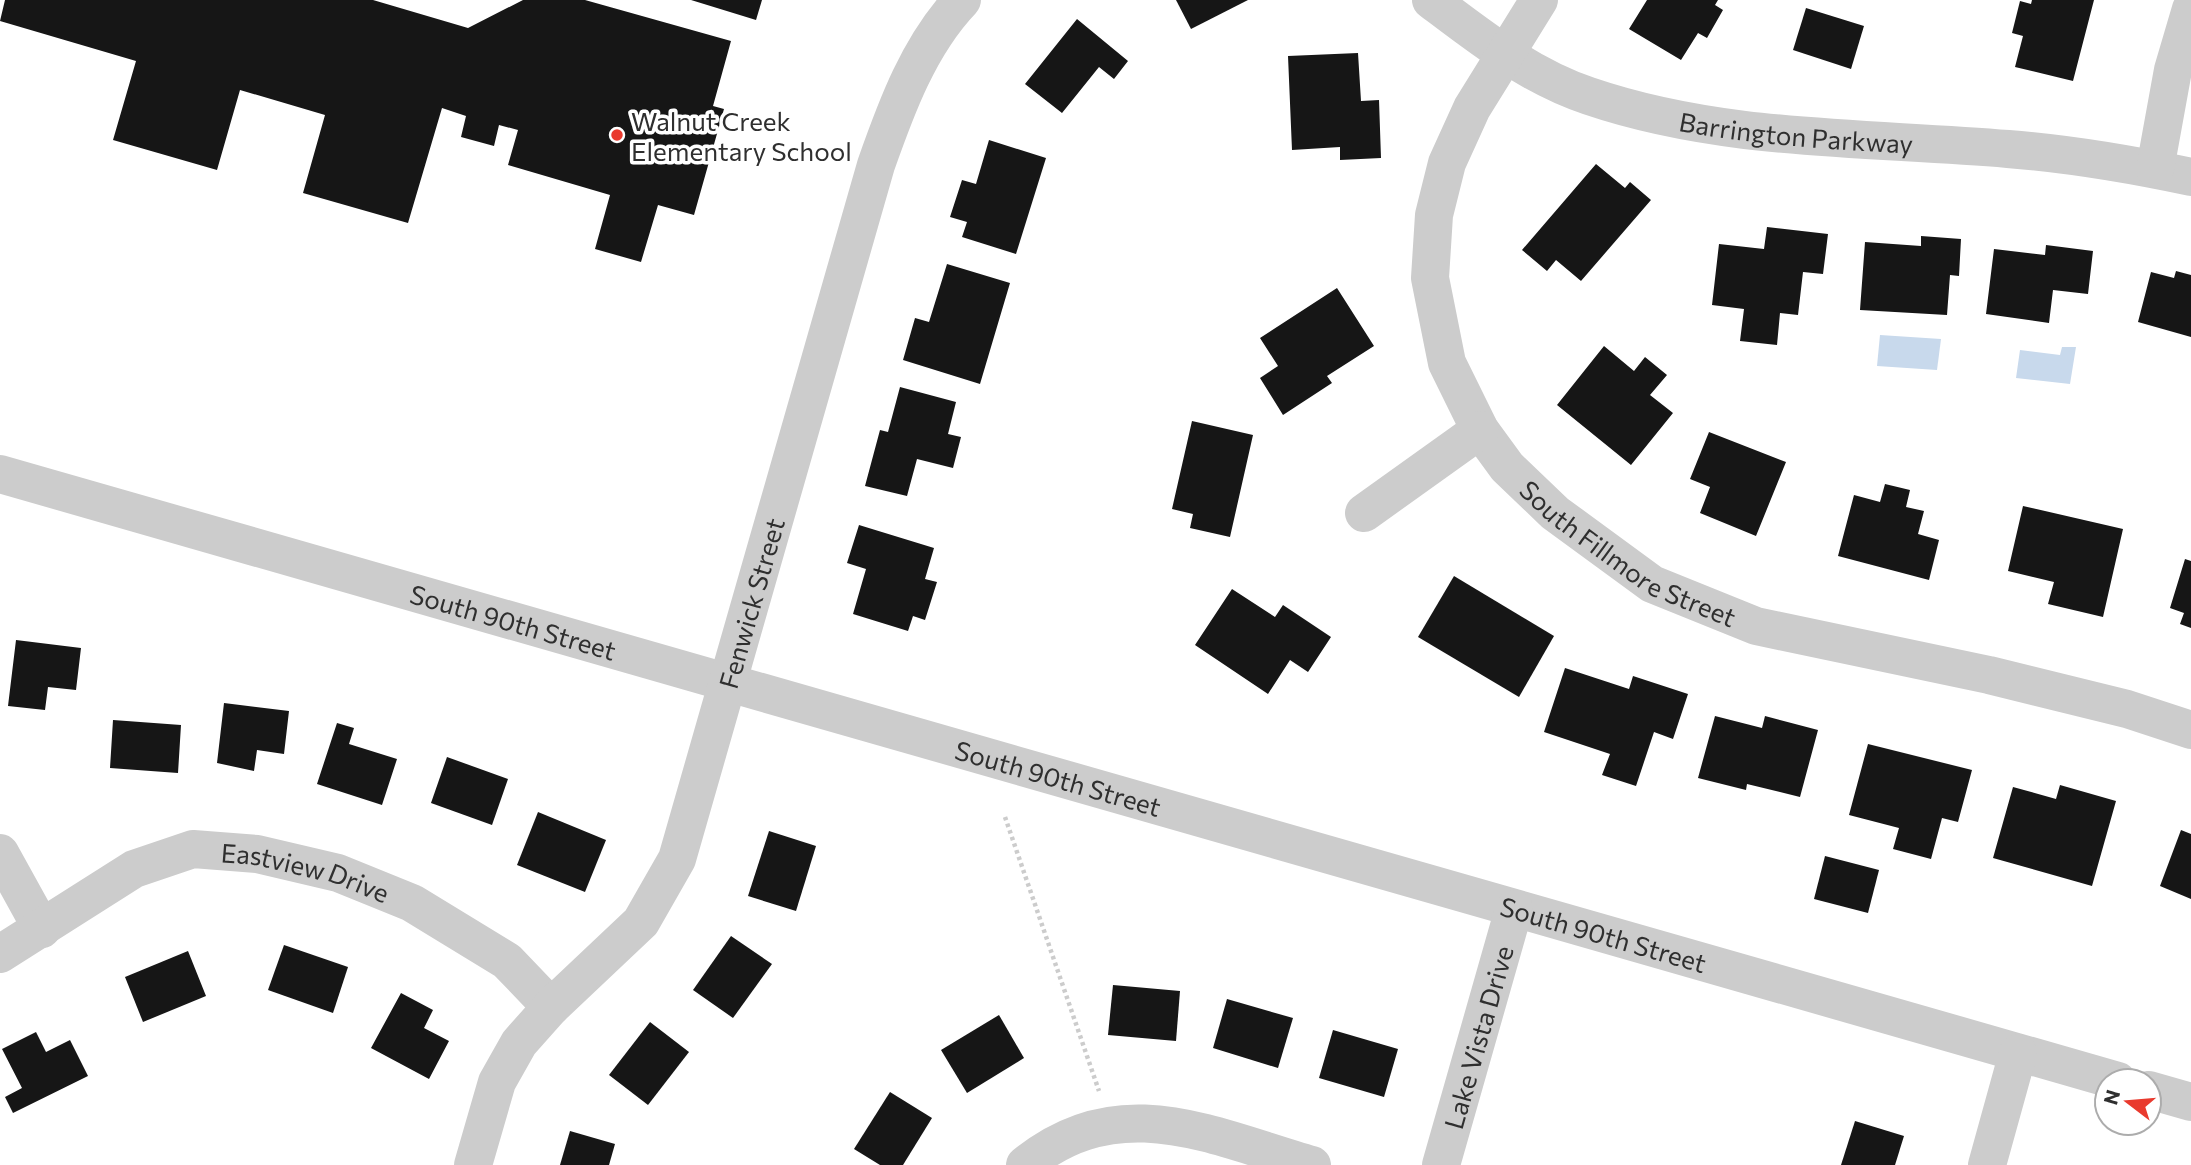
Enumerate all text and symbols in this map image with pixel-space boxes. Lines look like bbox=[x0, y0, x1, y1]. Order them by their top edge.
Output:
place label: Walnut Creek Elementary School bbox=[631, 105, 852, 166]
street label: Barrington Parkway bbox=[1677, 105, 1914, 158]
marker: Walnut Creek Elementary School bbox=[609, 127, 625, 143]
street label: South Fillmore Street bbox=[1514, 473, 1741, 632]
street label: Fenwick Street bbox=[711, 514, 790, 692]
street label: South 90th Street bbox=[407, 577, 620, 665]
street label: South 90th Street bbox=[952, 733, 1165, 822]
street label: Eastview Drive bbox=[220, 836, 394, 908]
street label: South 90th Street bbox=[1497, 889, 1710, 978]
street label: Lake Vista Drive bbox=[1437, 942, 1518, 1132]
north arrow bbox=[2093, 1067, 2163, 1137]
text: N bbox=[2098, 1087, 2124, 1107]

